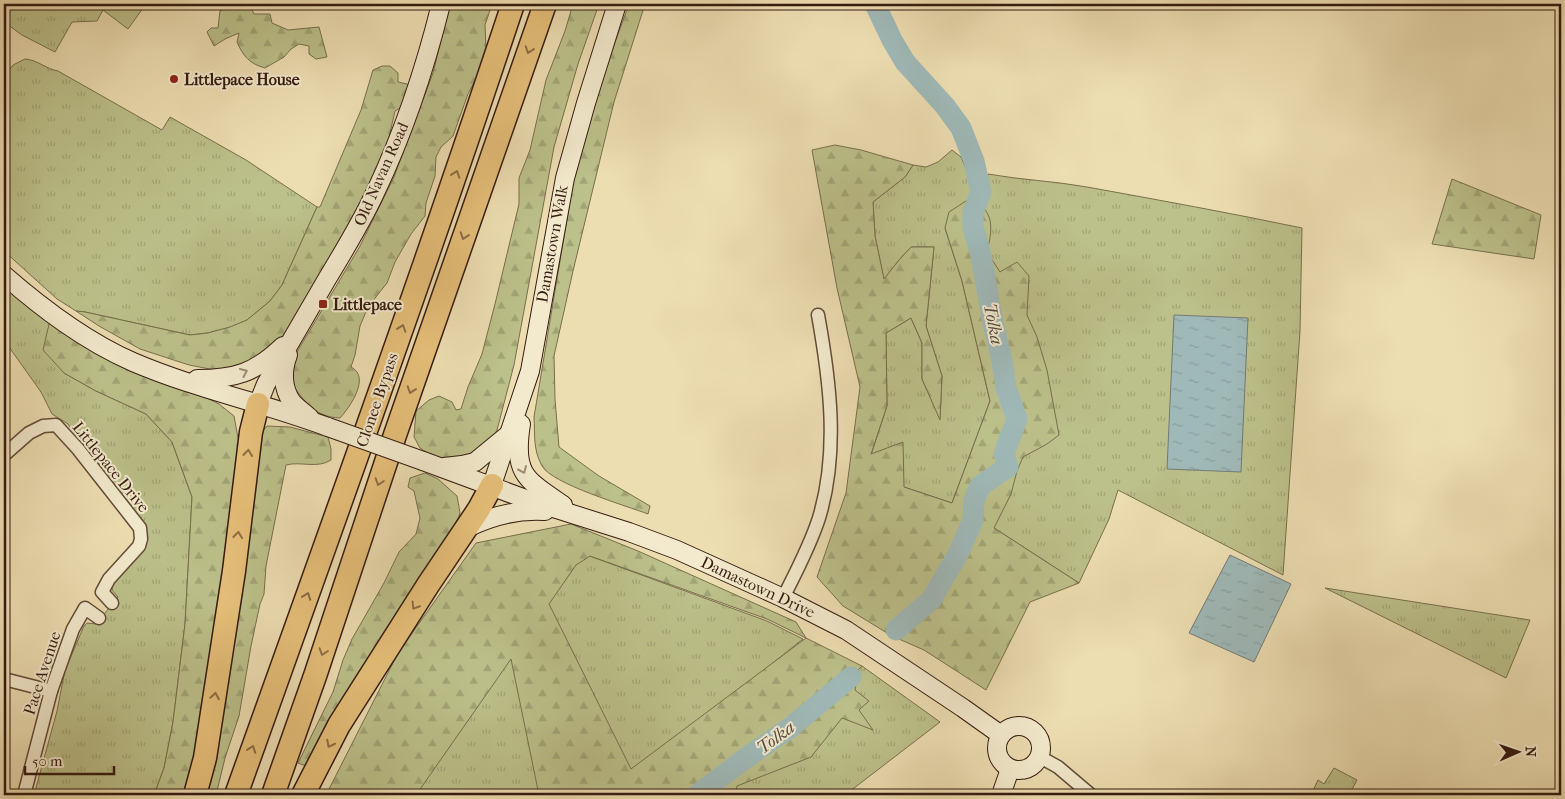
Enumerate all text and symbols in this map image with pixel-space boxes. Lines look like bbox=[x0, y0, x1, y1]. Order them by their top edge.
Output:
one-way arrow bbox=[525, 45, 535, 54]
place label: Littlepace House bbox=[184, 70, 300, 90]
marker: Littlepace House bbox=[168, 73, 180, 85]
street label: Old Navan Road bbox=[350, 119, 412, 229]
one-way arrow bbox=[450, 171, 460, 179]
street label: Damastown Walk bbox=[532, 183, 572, 304]
one-way arrow bbox=[460, 232, 470, 240]
place label: Littlepace bbox=[333, 295, 402, 315]
marker: Littlepace bbox=[317, 298, 329, 310]
water label: Tolka bbox=[979, 301, 1007, 347]
one-way arrow bbox=[396, 324, 406, 332]
street label: Clonee Bypass bbox=[352, 350, 402, 450]
one-way arrow bbox=[239, 368, 248, 379]
one-way arrow bbox=[407, 385, 417, 393]
street label: Littlepace Drive bbox=[69, 418, 154, 516]
one-way arrow bbox=[242, 449, 253, 457]
one-way arrow bbox=[517, 465, 528, 474]
one-way arrow bbox=[375, 477, 385, 485]
one-way arrow bbox=[232, 531, 243, 539]
street label: Damastown Drive bbox=[698, 552, 818, 622]
one-way arrow bbox=[301, 593, 311, 601]
one-way arrow bbox=[412, 600, 421, 609]
street label: Pace Avenue bbox=[20, 629, 64, 717]
one-way arrow bbox=[318, 648, 328, 656]
one-way arrow bbox=[209, 692, 219, 700]
water label: Tolka bbox=[753, 717, 799, 759]
north arrow bbox=[1492, 726, 1542, 776]
one-way arrow bbox=[326, 739, 336, 748]
scale bar bbox=[25, 744, 114, 776]
one-way arrow bbox=[246, 746, 256, 754]
text: N bbox=[1522, 746, 1539, 758]
text: 50 m bbox=[32, 752, 63, 770]

